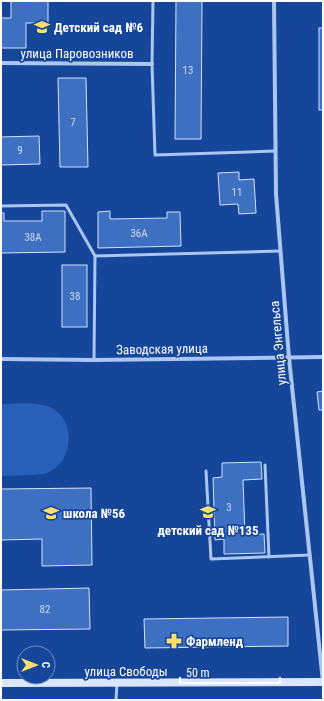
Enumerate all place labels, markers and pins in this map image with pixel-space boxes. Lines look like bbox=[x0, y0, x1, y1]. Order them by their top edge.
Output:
school or university icon: Детский сад №6 bbox=[33, 18, 51, 36]
place label: Детский сад №6 bbox=[54, 20, 143, 35]
school or university icon: детский сад №135 bbox=[199, 503, 217, 521]
school or university icon: школа №56 bbox=[42, 504, 60, 522]
place label: школа №56 bbox=[63, 506, 125, 521]
place label: детский сад №135 bbox=[158, 523, 259, 538]
pharmacy icon: Фармленд bbox=[165, 632, 183, 650]
place label: Фармленд bbox=[186, 634, 244, 649]

